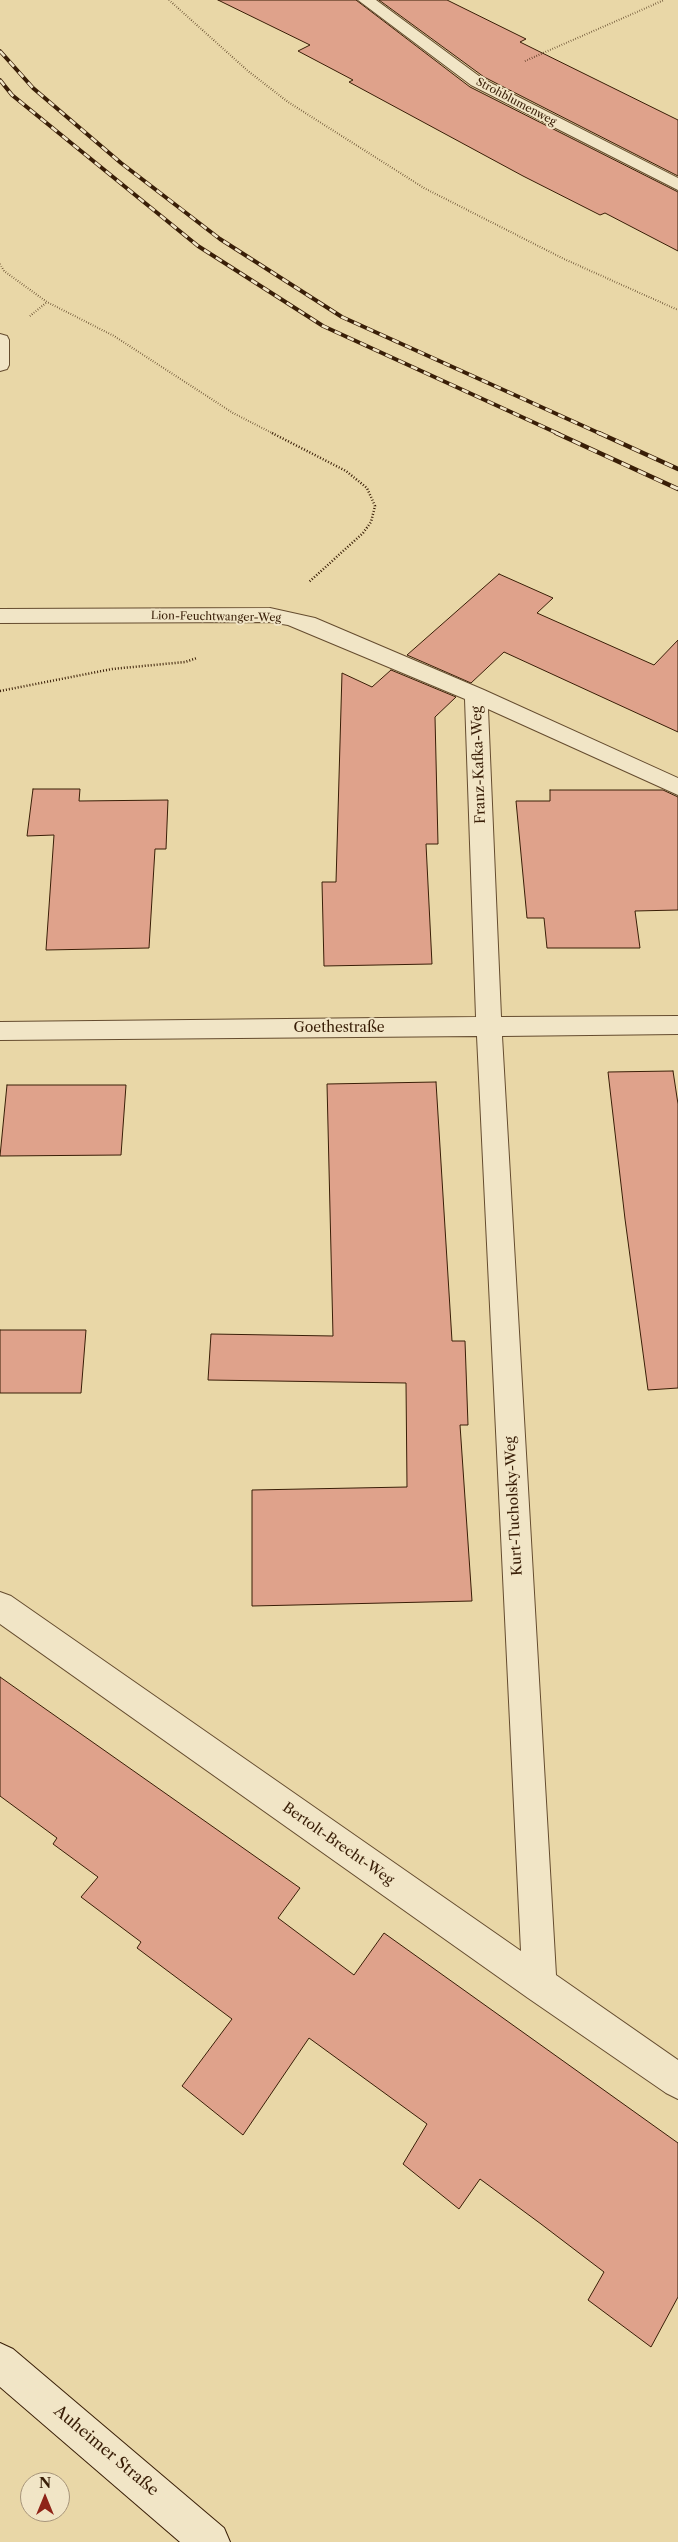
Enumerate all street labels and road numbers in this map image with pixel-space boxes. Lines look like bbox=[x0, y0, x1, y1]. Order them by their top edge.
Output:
street label: Strohblumenweg bbox=[474, 75, 558, 129]
street label: Lion-Feuchtwanger-Weg bbox=[151, 609, 281, 625]
street label: Franz-Kafka-Weg bbox=[469, 706, 489, 824]
street label: Goethestraße bbox=[294, 1020, 384, 1036]
street label: Kurt-Tucholsky-Weg bbox=[502, 1436, 526, 1576]
street label: Bertolt-Brecht-Weg bbox=[279, 1799, 397, 1889]
street label: Auheimer Straße bbox=[50, 2402, 162, 2500]

